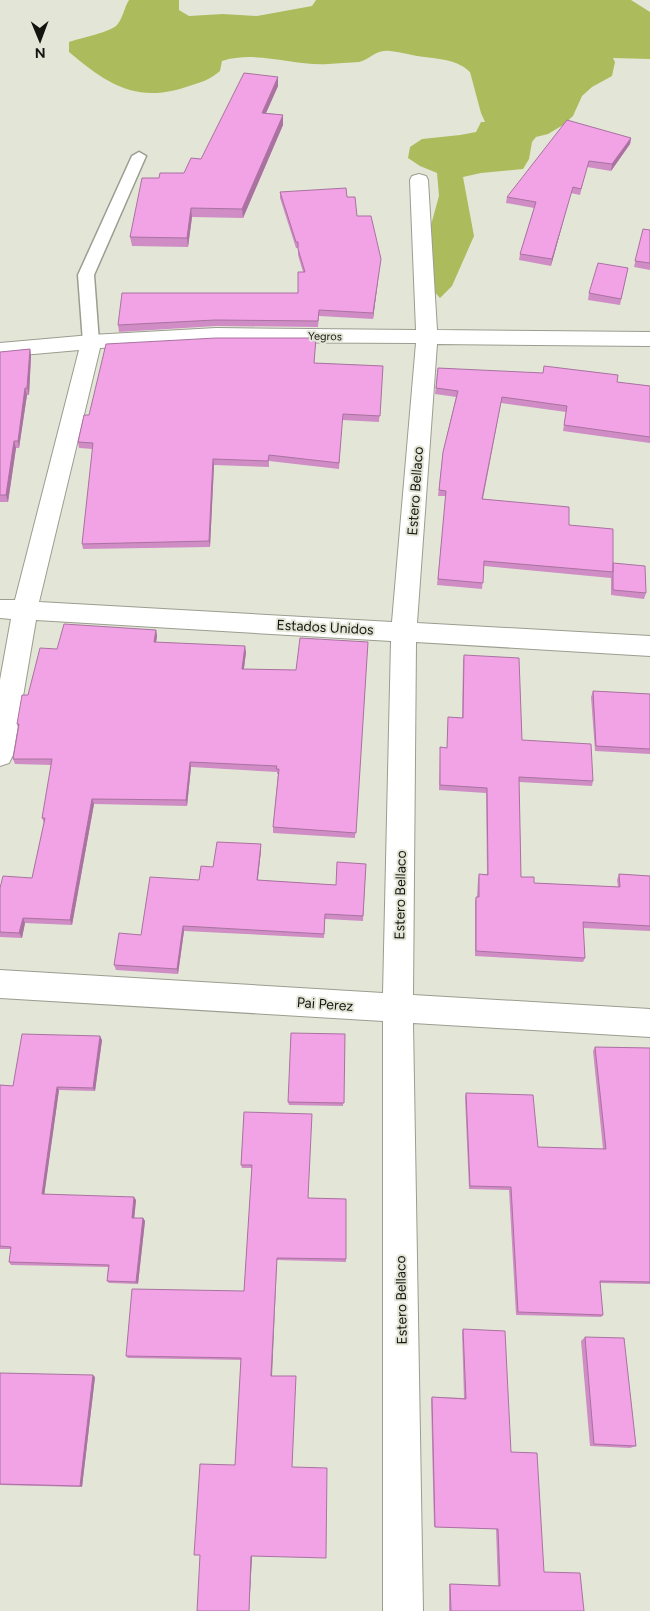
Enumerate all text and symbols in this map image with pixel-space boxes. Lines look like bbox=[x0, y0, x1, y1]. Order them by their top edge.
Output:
north arrow bbox=[15, 15, 65, 65]
text: N bbox=[35, 44, 46, 61]
street label: Yegros bbox=[308, 330, 342, 343]
street label: Estero Bellaco bbox=[404, 446, 427, 536]
street label: Estados Unidos bbox=[276, 616, 374, 639]
street label: Estero Bellaco bbox=[391, 850, 410, 940]
street label: Pai Perez bbox=[296, 994, 354, 1015]
street label: Estero Bellaco bbox=[392, 1255, 411, 1345]

